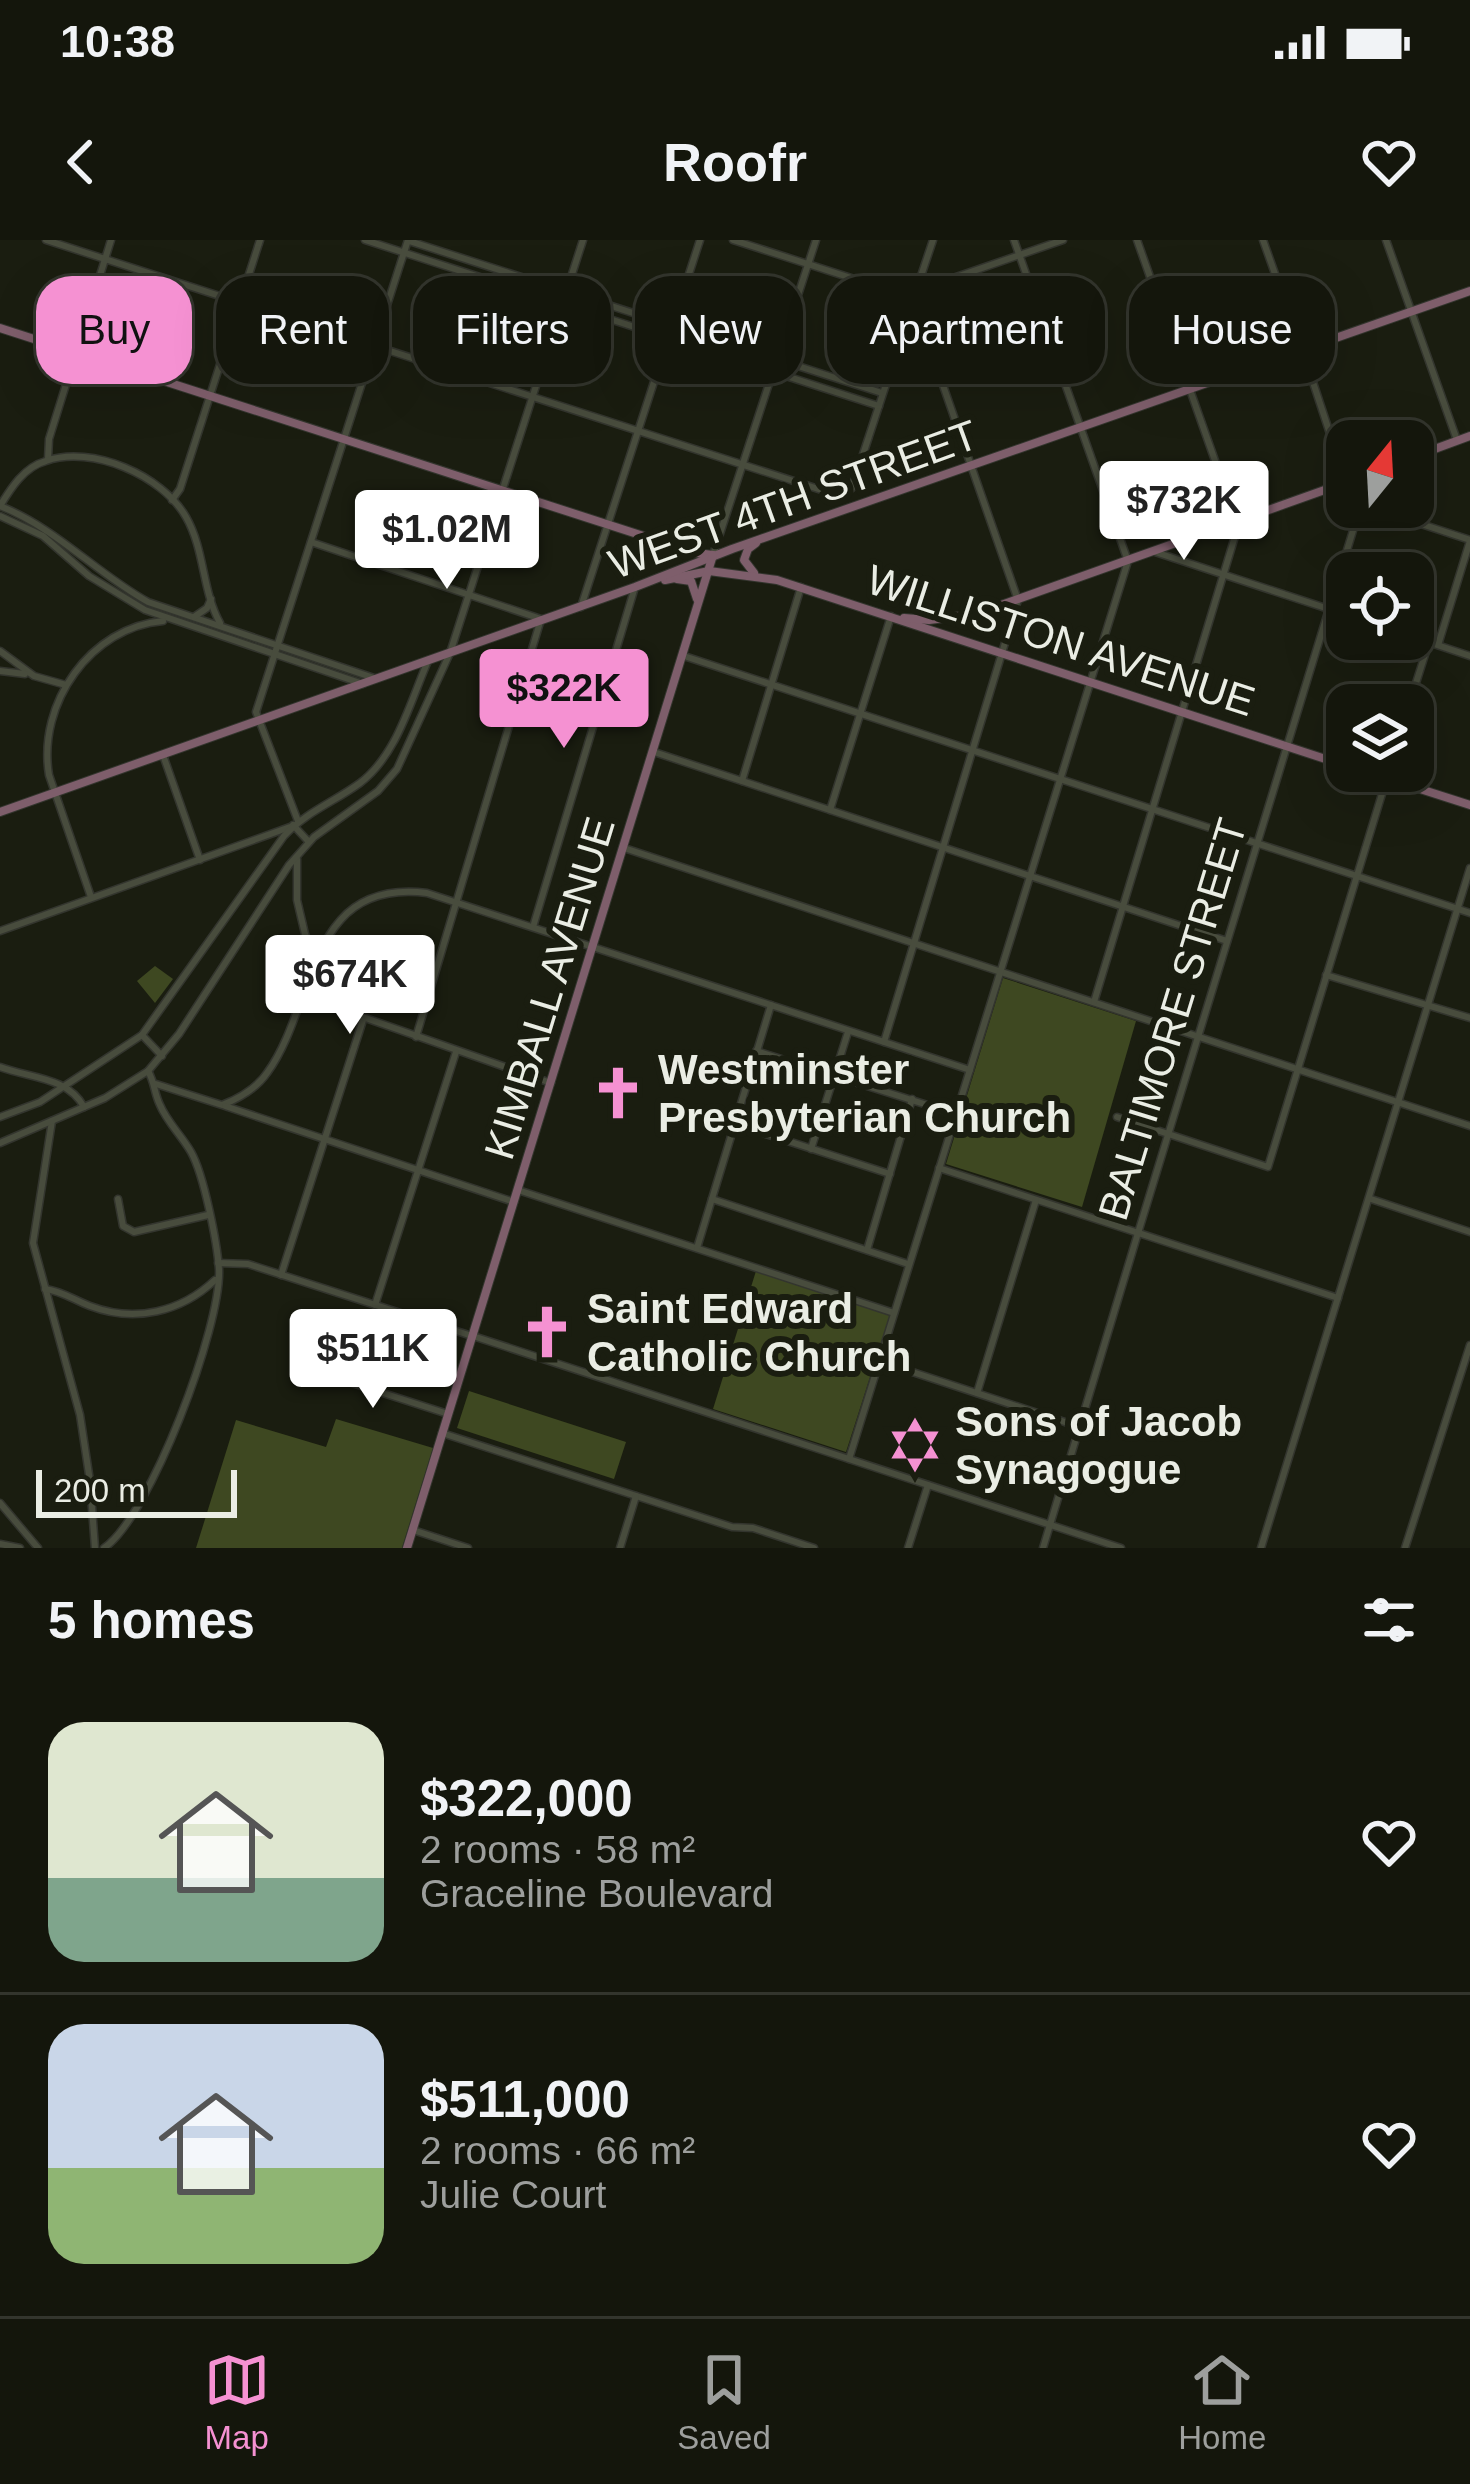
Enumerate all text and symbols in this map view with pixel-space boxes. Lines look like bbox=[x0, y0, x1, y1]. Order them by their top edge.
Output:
text: 10:38 bbox=[60, 16, 175, 67]
icon: back bbox=[48, 129, 114, 195]
icon: heart bbox=[1356, 129, 1422, 195]
text: Roofr bbox=[663, 132, 807, 192]
chip: Buy bbox=[36, 276, 192, 384]
chip: Rent bbox=[216, 276, 389, 384]
chip: Filters bbox=[413, 276, 611, 384]
chip: New bbox=[635, 276, 803, 384]
chip: Apartment bbox=[827, 276, 1105, 384]
chip: House bbox=[1129, 276, 1335, 384]
street label: WEST 4TH STREET bbox=[602, 411, 984, 588]
north arrow bbox=[1326, 420, 1434, 528]
map controls bbox=[1326, 420, 1434, 792]
pin: $732K bbox=[1100, 461, 1268, 563]
text: $732K bbox=[1127, 478, 1241, 521]
pin: $1.02M bbox=[349, 490, 545, 592]
text: $1.02M bbox=[382, 507, 512, 550]
button: locate bbox=[1326, 552, 1434, 660]
street label: WILLISTON AVENUE bbox=[861, 556, 1260, 725]
pin: $322K bbox=[480, 649, 648, 751]
text: $322K bbox=[507, 666, 621, 709]
button: layers bbox=[1326, 684, 1434, 792]
street label: KIMBALL AVENUE bbox=[475, 812, 624, 1165]
street label: BALTIMORE STREET bbox=[1089, 813, 1256, 1225]
pin: $674K bbox=[266, 935, 434, 1037]
text: $674K bbox=[293, 952, 407, 995]
place label: Westminster Presbyterian Church bbox=[658, 1046, 1071, 1141]
church icon: Westminster Presbyterian Church bbox=[589, 1064, 647, 1122]
place label: Saint Edward Catholic Church bbox=[587, 1285, 911, 1380]
church icon: Saint Edward Catholic Church bbox=[518, 1303, 576, 1361]
pin: $511K bbox=[289, 1309, 457, 1411]
text: $511K bbox=[317, 1326, 429, 1369]
place label: Sons of Jacob Synagogue bbox=[955, 1398, 1242, 1493]
synagogue icon: Sons of Jacob Synagogue bbox=[886, 1416, 944, 1474]
scale bar bbox=[36, 1464, 237, 1517]
text: 200 m bbox=[54, 1472, 146, 1509]
icon: filters bbox=[1356, 1587, 1422, 1653]
text: 5 homes bbox=[48, 1592, 255, 1649]
icon: home bbox=[144, 1770, 288, 1914]
text: $322,000 bbox=[420, 1770, 633, 1827]
icon: heart bbox=[1356, 1809, 1422, 1875]
text: 2 rooms · 58 m² bbox=[420, 1828, 695, 1871]
text: Graceline Boulevard bbox=[420, 1872, 773, 1915]
text: $511,000 bbox=[420, 2071, 630, 2128]
icon: home bbox=[144, 2072, 288, 2216]
icon: heart bbox=[1356, 2111, 1422, 2177]
text: 2 rooms · 66 m² bbox=[420, 2129, 695, 2172]
text: Julie Court bbox=[420, 2173, 606, 2216]
tab: Map bbox=[204, 2347, 270, 2457]
tab: Saved bbox=[677, 2347, 771, 2457]
tab: Home bbox=[1178, 2347, 1266, 2457]

